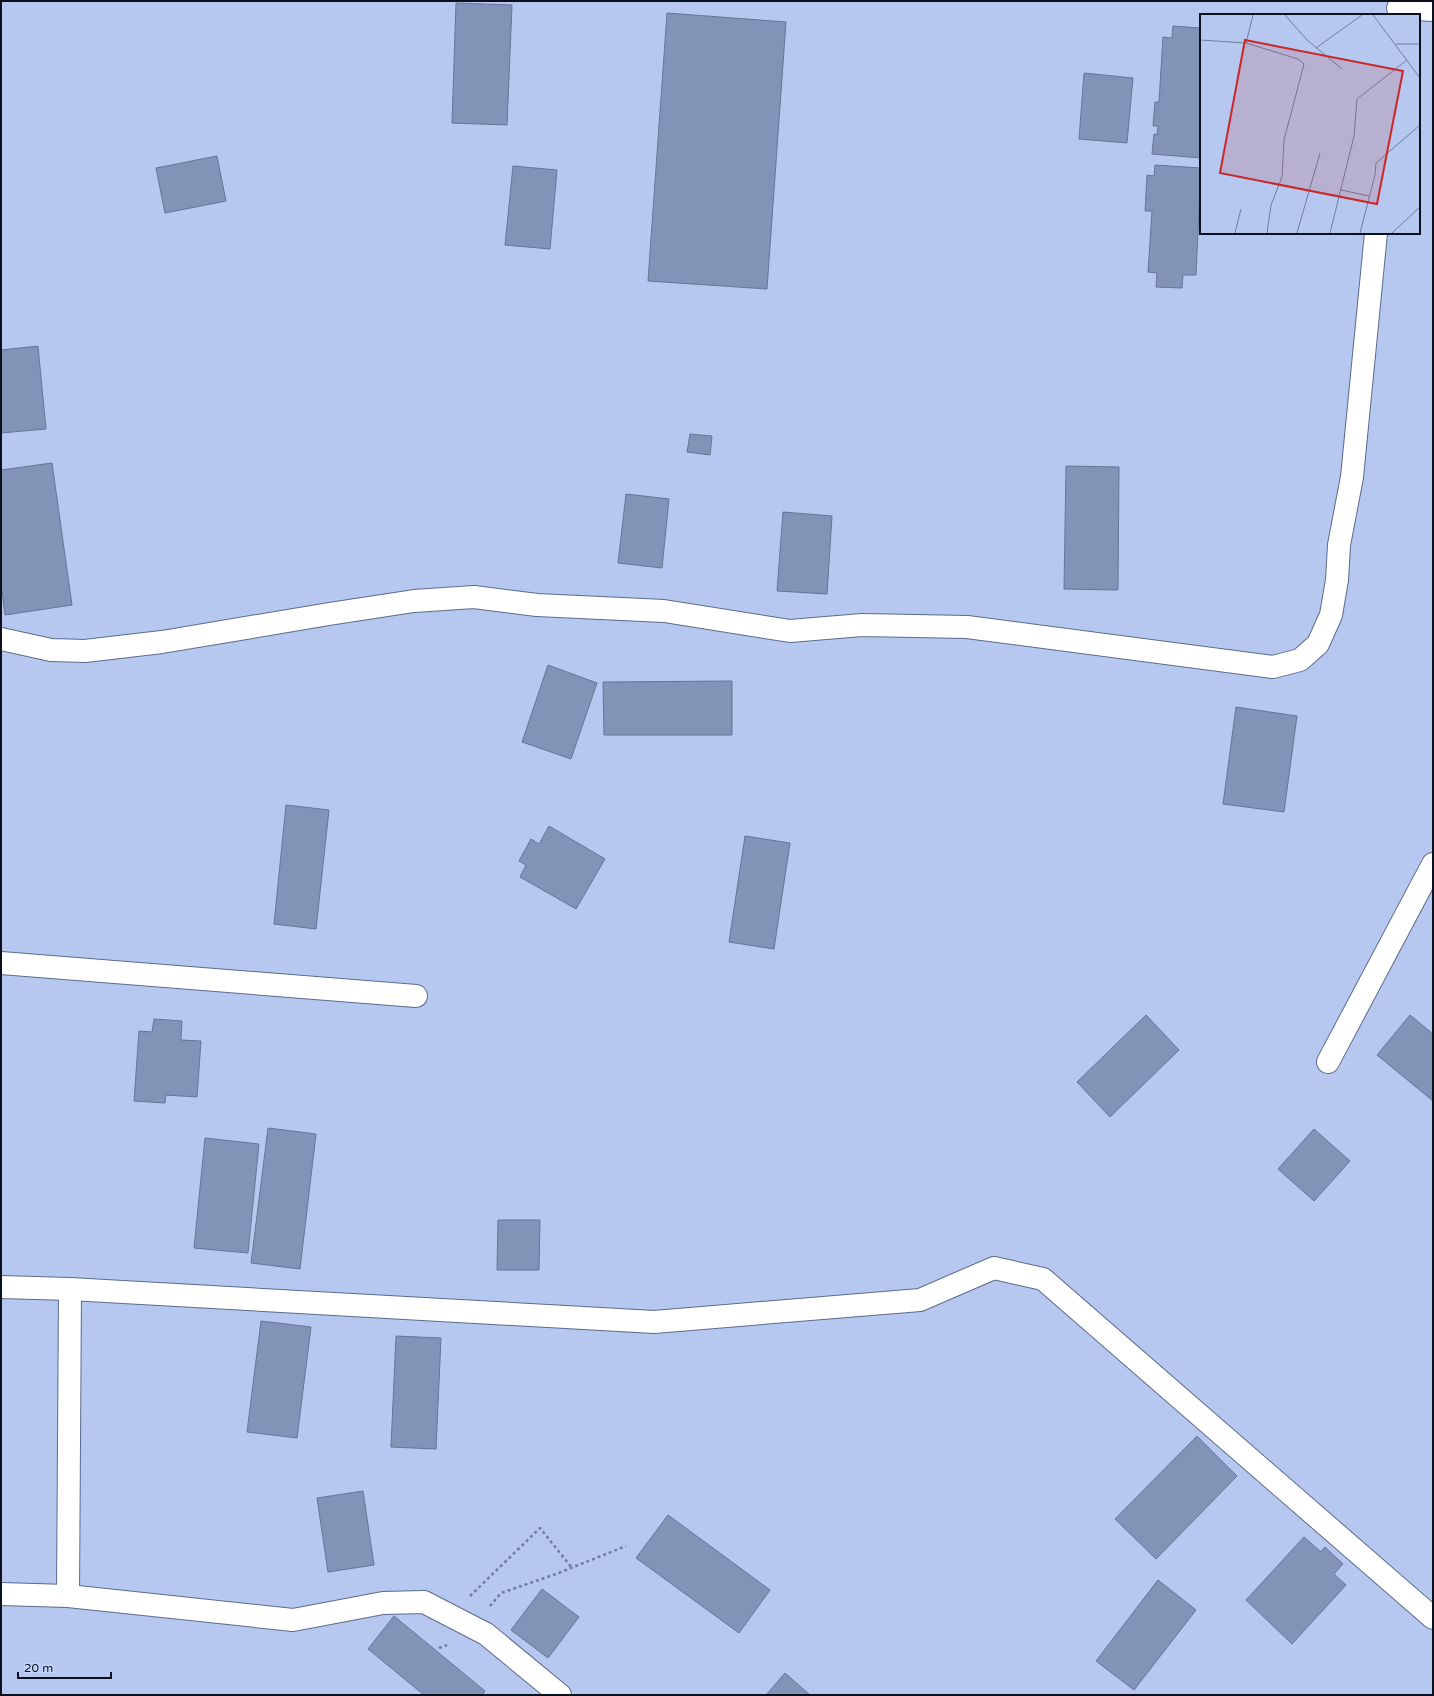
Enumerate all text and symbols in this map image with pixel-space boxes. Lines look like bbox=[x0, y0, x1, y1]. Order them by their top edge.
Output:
inset map bbox=[1200, 14, 1420, 234]
scale bar bbox=[18, 1654, 111, 1680]
text: 20 m bbox=[24, 1661, 53, 1675]

